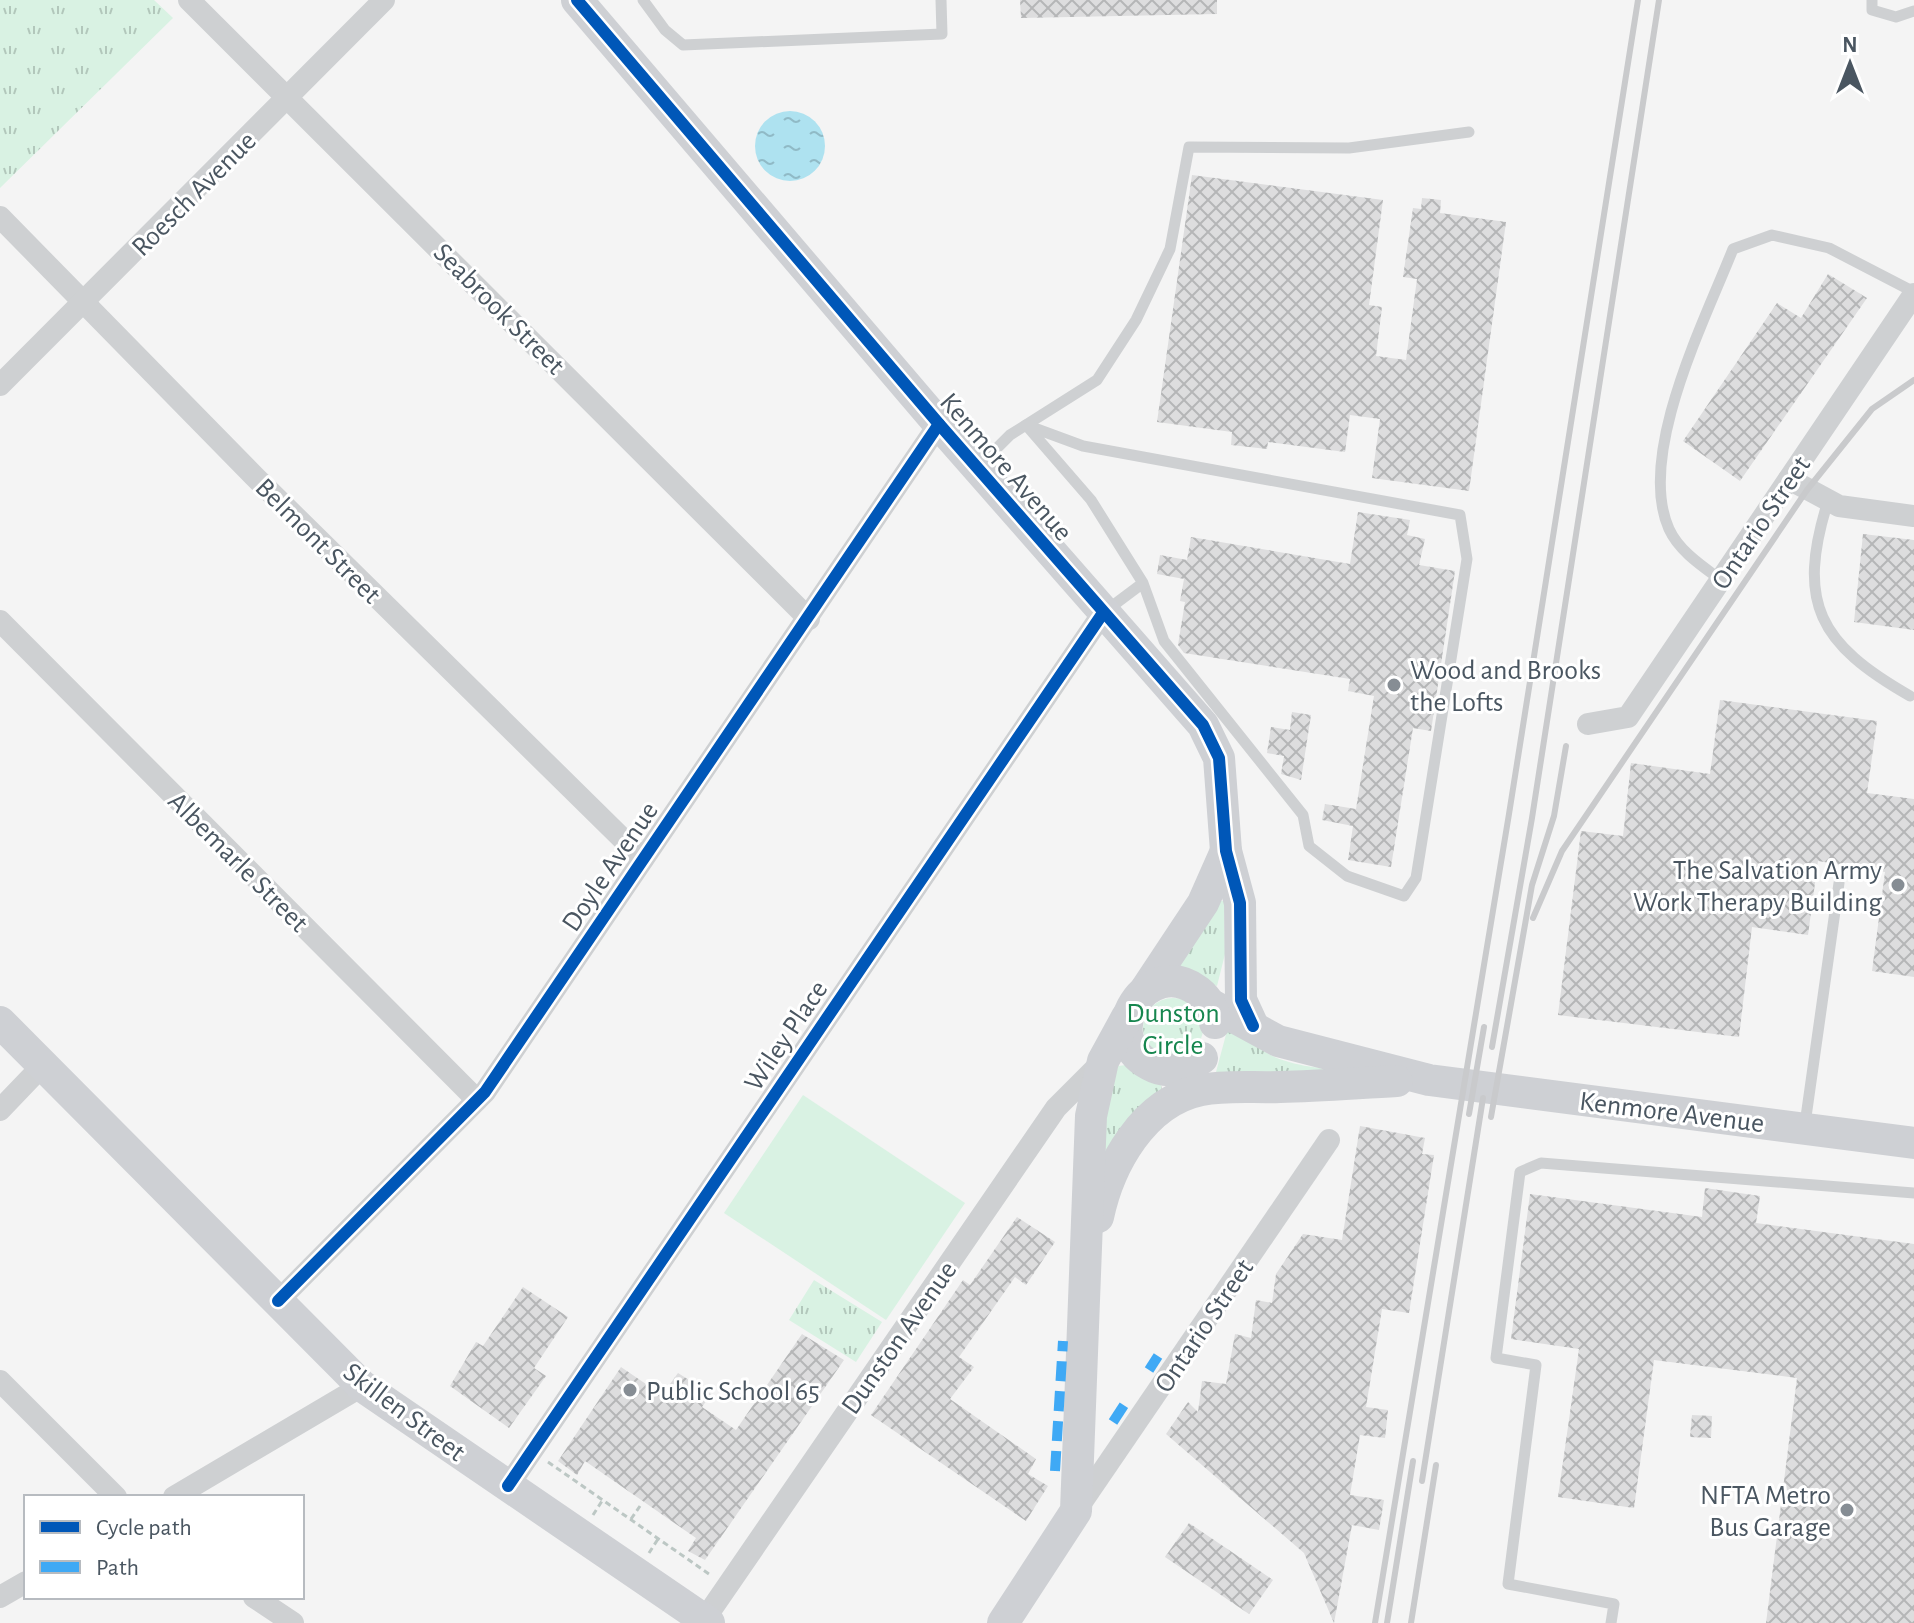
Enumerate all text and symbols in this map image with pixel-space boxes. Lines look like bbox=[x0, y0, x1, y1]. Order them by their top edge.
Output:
north arrow bbox=[1810, 24, 1890, 104]
text: N bbox=[1842, 34, 1858, 56]
street label: Roesch Avenue bbox=[127, 127, 262, 262]
street label: Seabrook Street bbox=[428, 239, 569, 380]
street label: Kenmore Avenue bbox=[934, 388, 1077, 547]
street label: Ontario Street bbox=[1707, 451, 1816, 595]
street label: Belmont Street bbox=[250, 473, 386, 609]
place label: Wood and Brooks the Lofts bbox=[1410, 657, 1601, 717]
marker: Wood and Brooks the Lofts bbox=[1385, 676, 1403, 694]
street label: Albemarle Street bbox=[162, 787, 313, 938]
street label: Doyle Avenue bbox=[557, 797, 664, 937]
place label: The Salvation Army Work Therapy Building bbox=[1633, 857, 1882, 917]
marker: The Salvation Army Work Therapy Building bbox=[1889, 876, 1907, 894]
street label: Wiley Place bbox=[740, 976, 834, 1096]
park label: Dunston Circle bbox=[1126, 1000, 1220, 1060]
street label: Kenmore Avenue bbox=[1578, 1088, 1766, 1138]
street label: Ontario Street bbox=[1150, 1254, 1259, 1398]
street label: Dunston Avenue bbox=[837, 1257, 963, 1420]
street label: Skillen Street bbox=[338, 1358, 470, 1467]
place label: Public School 65 bbox=[646, 1378, 820, 1406]
marker: Public School 65 bbox=[621, 1381, 639, 1399]
place label: NFTA Metro Bus Garage bbox=[1700, 1482, 1831, 1542]
legend bbox=[24, 1495, 304, 1599]
marker: NFTA Metro Bus Garage bbox=[1838, 1501, 1856, 1519]
text: Cycle path bbox=[96, 1516, 192, 1540]
text: Path bbox=[96, 1556, 139, 1580]

